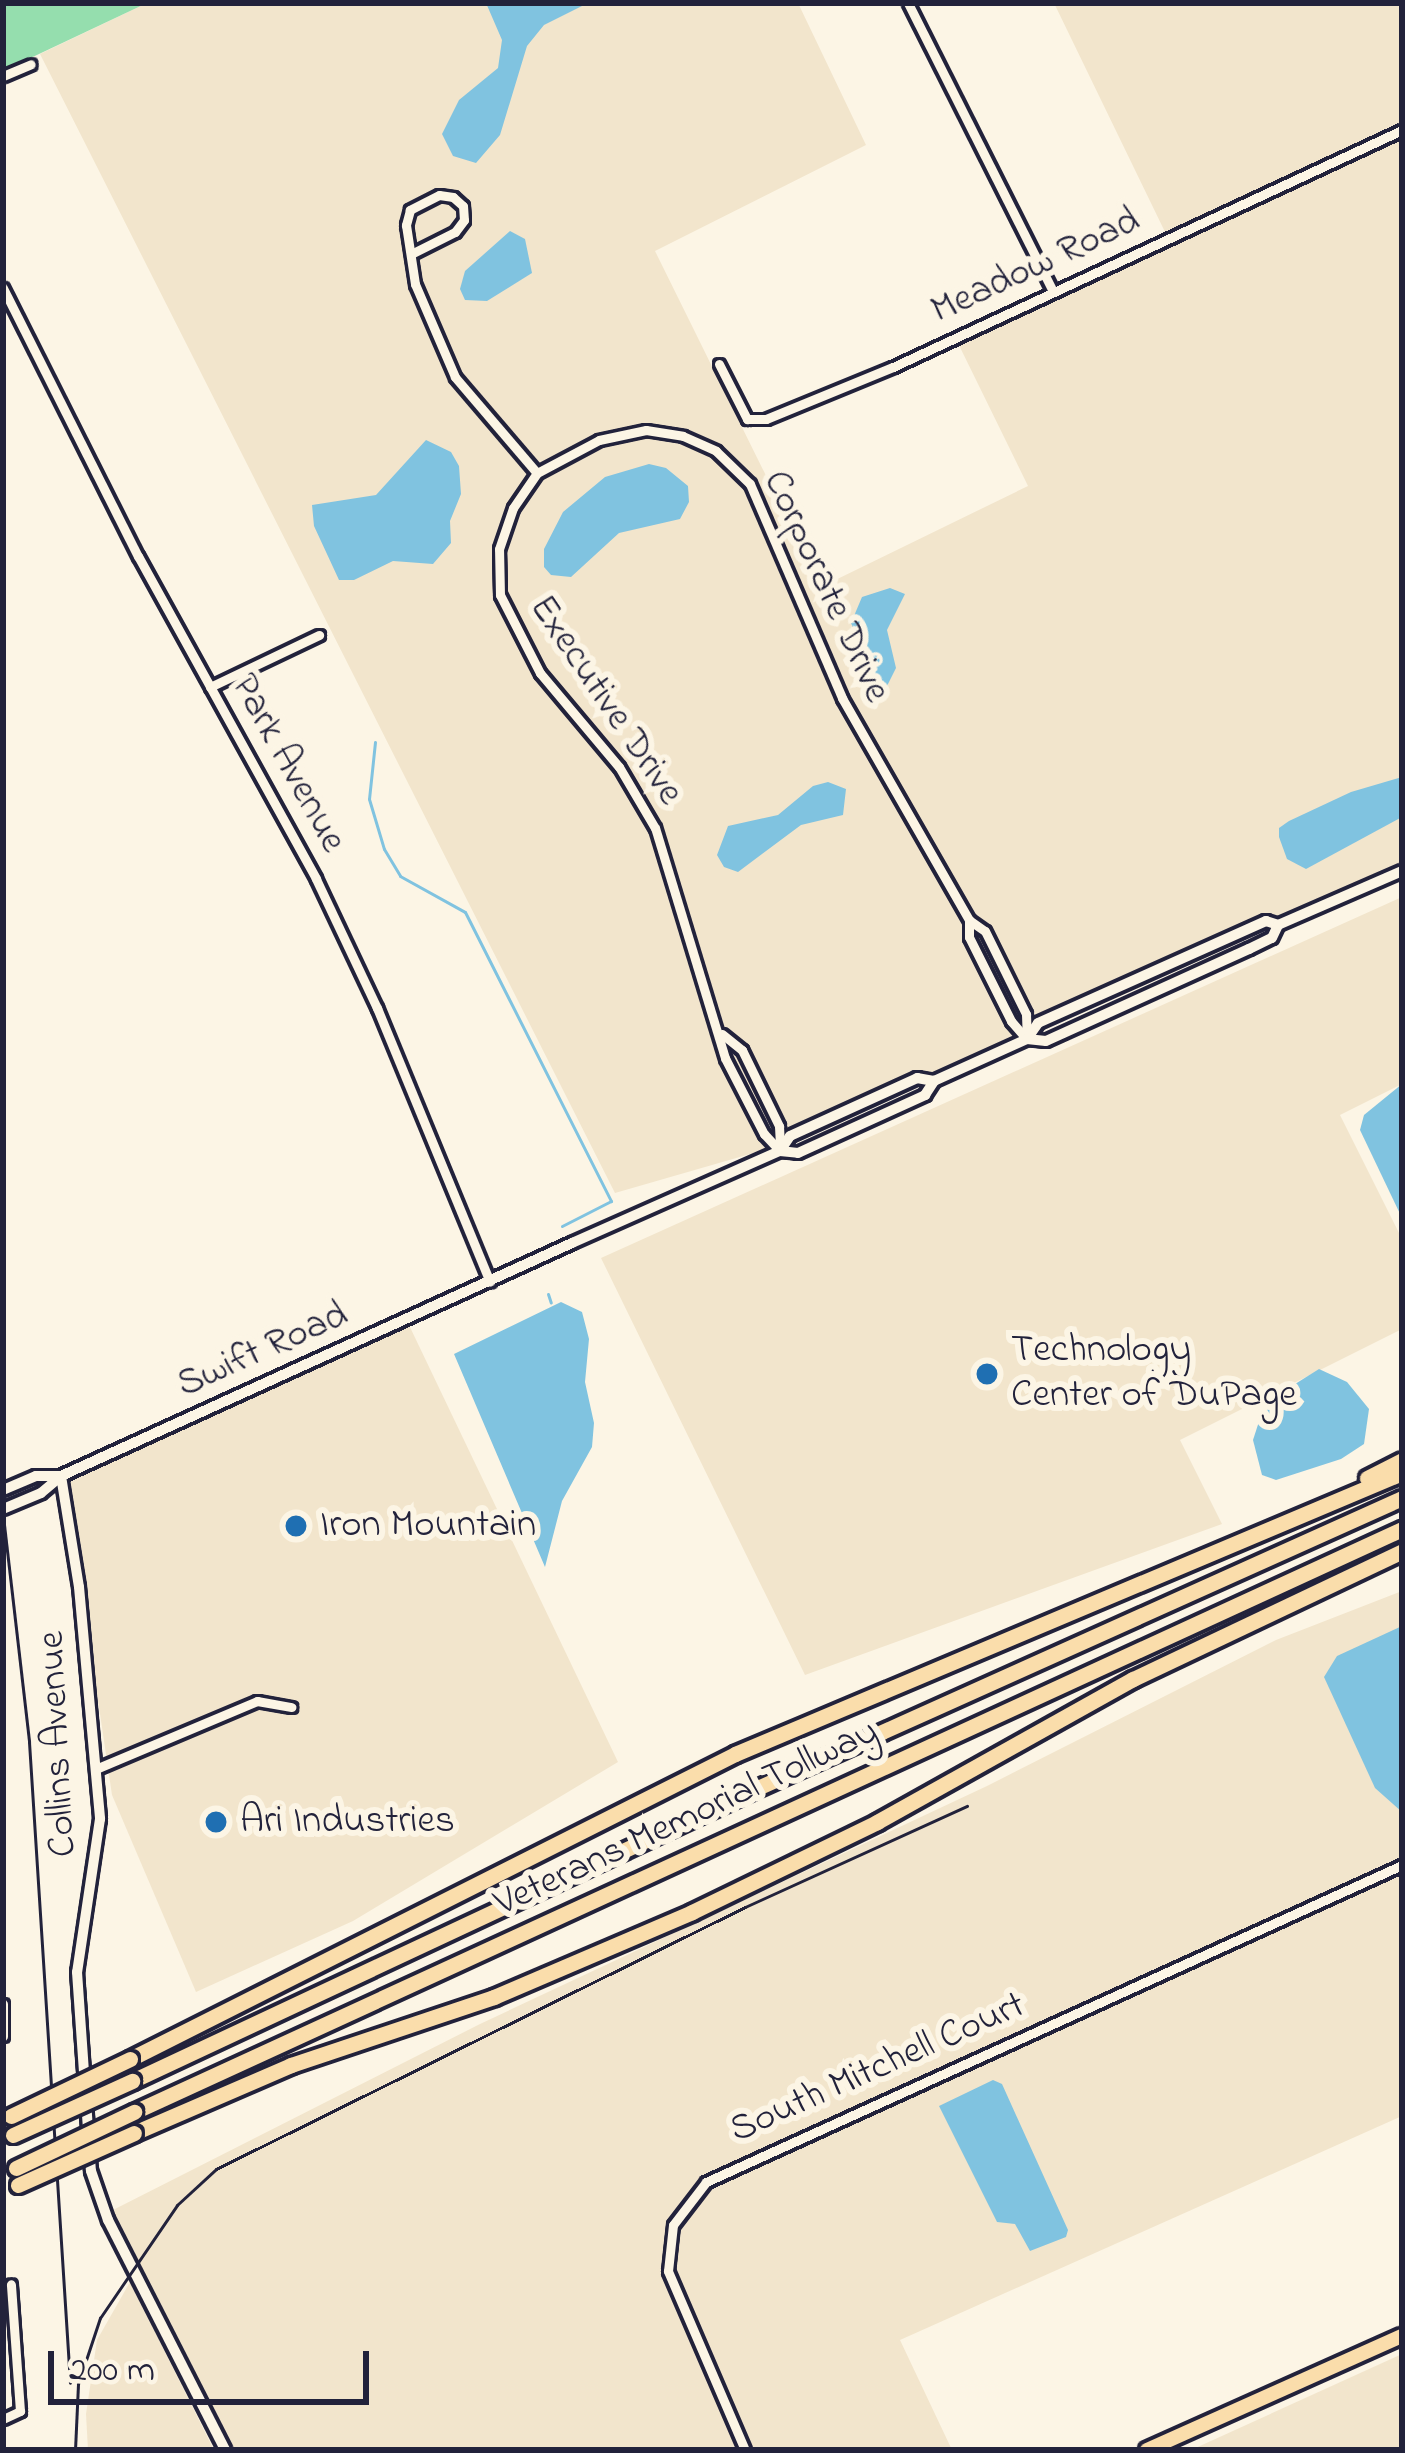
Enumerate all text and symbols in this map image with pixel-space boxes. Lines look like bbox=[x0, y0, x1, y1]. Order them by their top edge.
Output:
street label: Meadow Road bbox=[924, 198, 1148, 336]
street label: Corporate Drive bbox=[751, 464, 899, 710]
street label: Executive Drive bbox=[518, 587, 692, 815]
street label: Park Avenue bbox=[219, 667, 355, 861]
street label: Swift Road bbox=[170, 1293, 356, 1409]
place label: Technology Center of DuPage bbox=[1011, 1329, 1297, 1420]
marker: Technology Center of DuPage bbox=[974, 1361, 1000, 1387]
place label: Iron Mountain bbox=[320, 1503, 536, 1549]
marker: Iron Mountain bbox=[283, 1513, 309, 1539]
street label: Collins Avenue bbox=[30, 1630, 88, 1858]
street label: Veterans Memorial Tollway bbox=[488, 1709, 886, 1929]
place label: Ari Industries bbox=[240, 1799, 455, 1845]
marker: Ari Industries bbox=[203, 1809, 229, 1835]
street label: South Mitchell Court bbox=[723, 1983, 1033, 2155]
scale bar bbox=[54, 2327, 375, 2401]
text: 200 m bbox=[69, 2345, 155, 2398]

